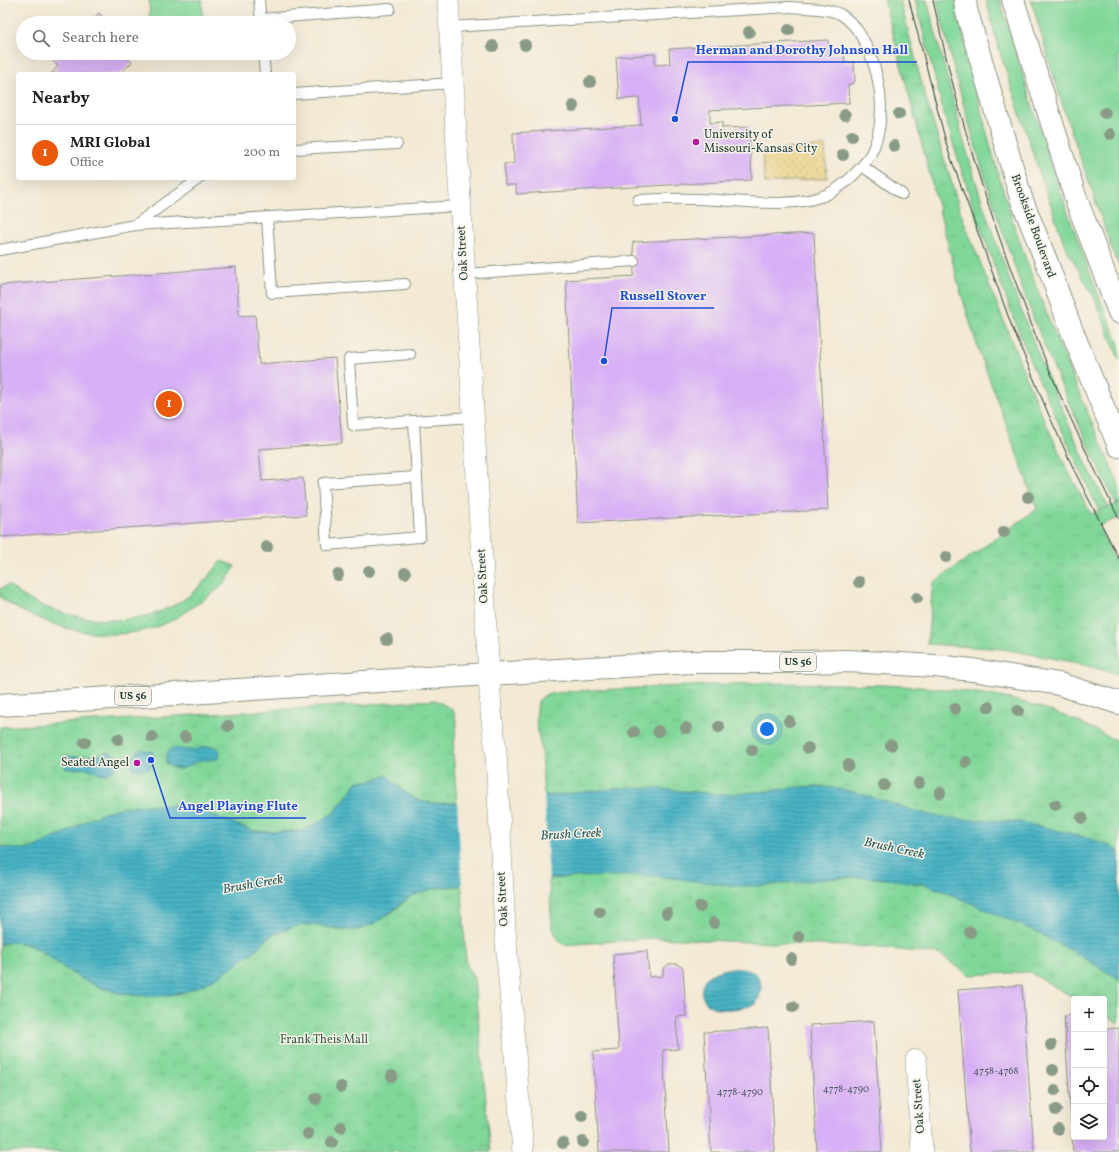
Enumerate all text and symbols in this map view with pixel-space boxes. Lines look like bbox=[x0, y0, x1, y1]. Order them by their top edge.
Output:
search box bbox=[16, 16, 296, 60]
icon: search bbox=[30, 27, 52, 49]
text: Search here bbox=[62, 28, 139, 49]
callout: Herman and Dorothy Johnson Hall bbox=[688, 37, 917, 62]
text: Herman and Dorothy Johnson Hall bbox=[696, 42, 909, 60]
text: Nearby bbox=[32, 87, 90, 110]
place label: University of Missouri-Kansas City bbox=[704, 127, 818, 157]
text: MRI Global bbox=[70, 133, 150, 154]
marker: University of Missouri-Kansas City bbox=[691, 137, 701, 147]
text: 1 bbox=[42, 144, 48, 162]
text: 200 m bbox=[243, 144, 280, 162]
text: Office bbox=[70, 154, 104, 172]
street label: Brookside Boulevard bbox=[1007, 172, 1059, 280]
street label: Oak Street bbox=[454, 225, 472, 281]
callout: Russell Stover bbox=[612, 283, 714, 308]
text: Russell Stover bbox=[620, 288, 706, 306]
pin: 1 bbox=[156, 389, 182, 419]
street label: Oak Street bbox=[474, 548, 492, 604]
road number: US 56 bbox=[780, 653, 816, 671]
road number: US 56 bbox=[115, 687, 151, 705]
your location bbox=[757, 719, 777, 739]
place label: Seated Angel bbox=[61, 755, 129, 771]
marker: Seated Angel bbox=[132, 758, 142, 768]
callout: Angel Playing Flute bbox=[170, 793, 306, 818]
text: Angel Playing Flute bbox=[178, 798, 298, 816]
water label: Brush Creek bbox=[540, 824, 602, 846]
water label: Brush Creek bbox=[862, 834, 926, 864]
water label: Brush Creek bbox=[221, 871, 285, 899]
street label: Oak Street bbox=[494, 871, 512, 927]
map controls bbox=[1071, 996, 1107, 1140]
button: + bbox=[1071, 996, 1107, 1032]
park label: Frank Theis Mall bbox=[280, 1032, 369, 1048]
button: − bbox=[1071, 1032, 1107, 1068]
house number: 4758-4768 bbox=[973, 1064, 1019, 1078]
button: locate bbox=[1071, 1068, 1107, 1104]
street label: Oak Street bbox=[909, 1078, 929, 1134]
house number: 4778-4790 bbox=[823, 1082, 869, 1096]
house number: 4778-4790 bbox=[717, 1085, 763, 1099]
button: layers bbox=[1071, 1104, 1107, 1140]

